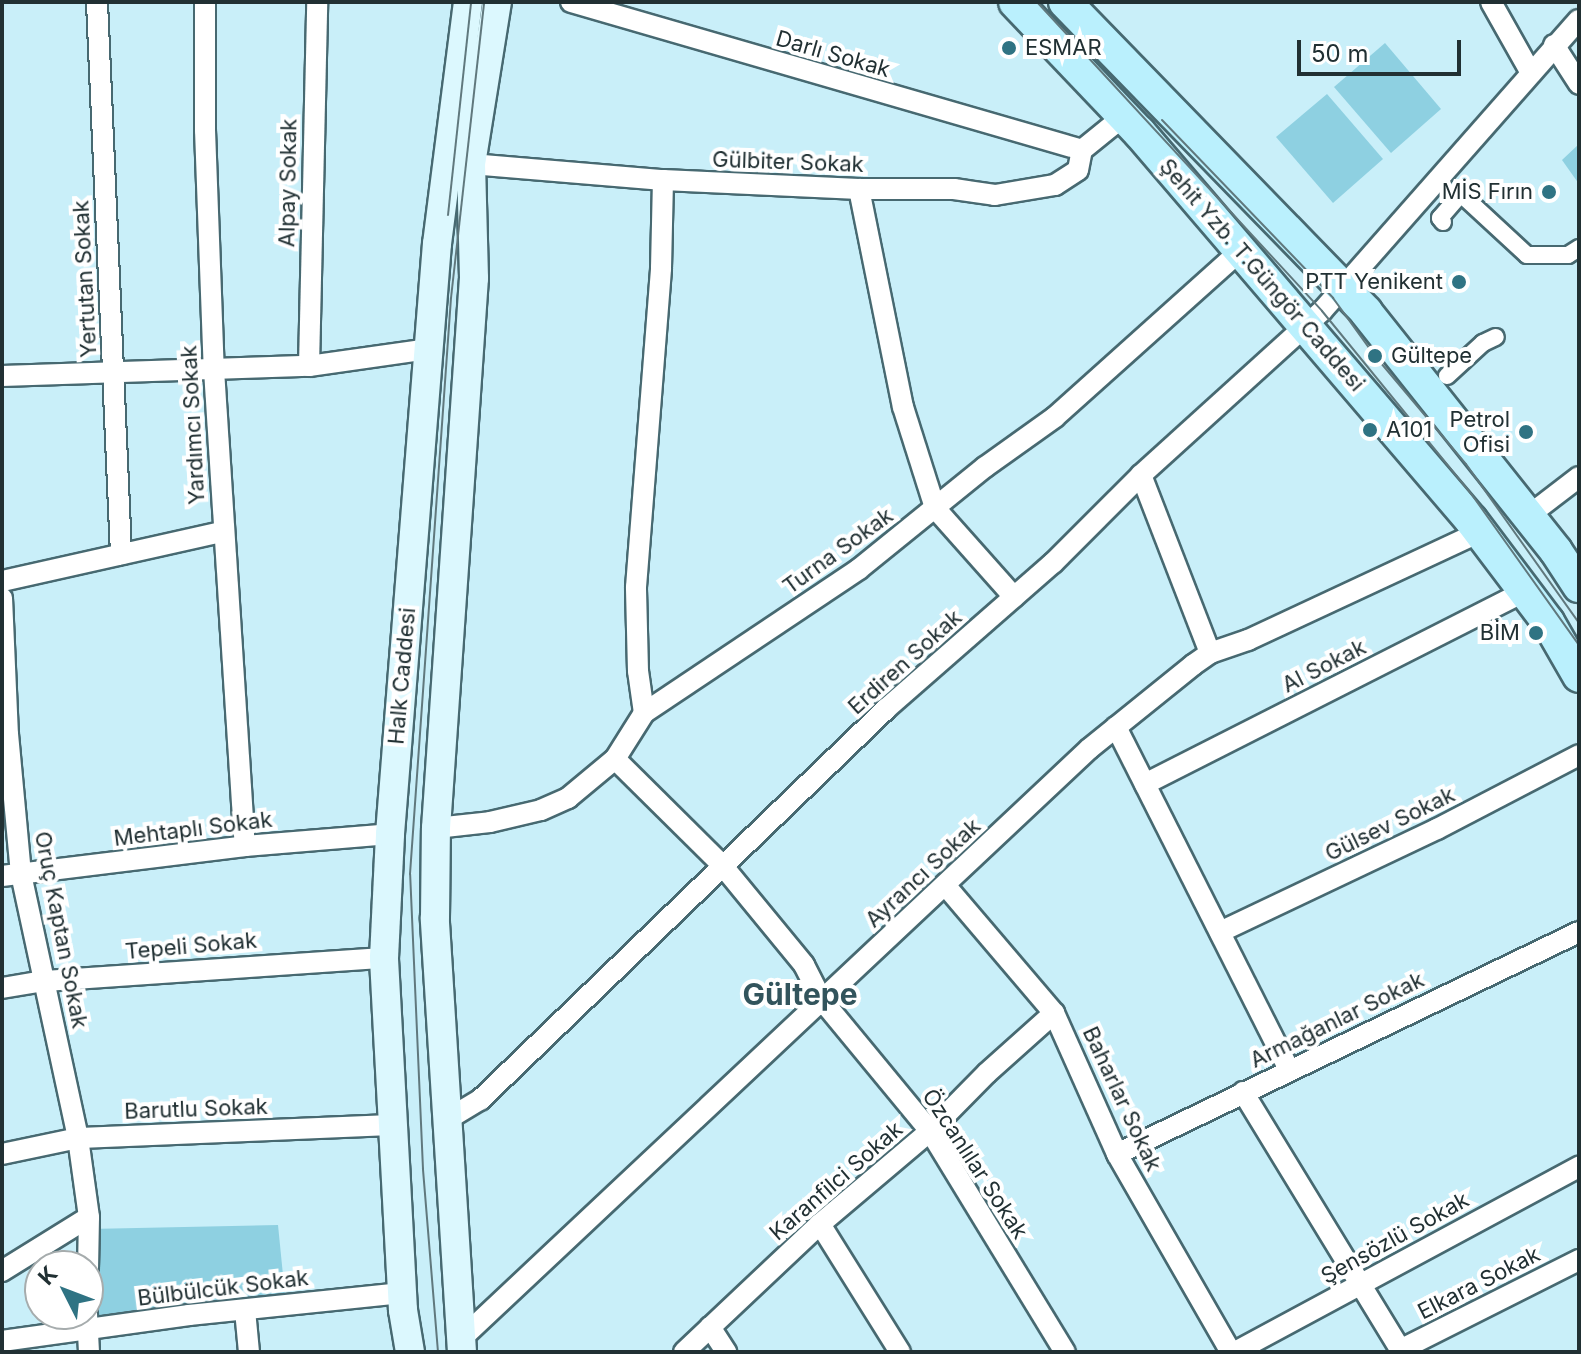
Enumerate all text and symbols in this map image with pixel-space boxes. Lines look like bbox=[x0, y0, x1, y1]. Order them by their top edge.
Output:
scale bar bbox=[1301, 24, 1465, 74]
street label: Darlı Sokak bbox=[773, 25, 893, 83]
place label: ESMAR bbox=[1025, 35, 1102, 61]
marker: ESMAR bbox=[1000, 39, 1018, 57]
text: 50 m bbox=[1311, 39, 1369, 68]
street label: Alpay Sokak bbox=[274, 118, 302, 248]
street label: Gülbiter Sokak bbox=[712, 146, 864, 178]
street label: Şehit Yzb. T.Güngör Caddesi bbox=[1154, 153, 1370, 397]
place label: MİS Fırın bbox=[1442, 179, 1533, 205]
marker: MİS Fırın bbox=[1540, 183, 1558, 201]
street label: Yertutan Sokak bbox=[68, 200, 102, 358]
place label: PTT Yenikent bbox=[1305, 269, 1443, 295]
marker: PTT Yenikent bbox=[1450, 273, 1468, 291]
place label: Gültepe bbox=[1391, 343, 1472, 369]
street label: Yardımcı Sokak bbox=[176, 345, 210, 505]
marker: Gültepe bbox=[1366, 347, 1384, 365]
place label: Petrol Ofisi bbox=[1450, 406, 1510, 458]
place label: A101 bbox=[1386, 417, 1432, 443]
marker: A101 bbox=[1361, 421, 1379, 439]
marker: Petrol Ofisi bbox=[1517, 423, 1535, 441]
street label: Turna Sokak bbox=[778, 502, 898, 600]
street label: Erdiren Sokak bbox=[843, 604, 967, 720]
street label: Halk Caddesi bbox=[383, 606, 421, 746]
place label: BİM bbox=[1480, 620, 1520, 646]
marker: BİM bbox=[1527, 624, 1545, 642]
street label: Al Sokak bbox=[1278, 634, 1370, 698]
street label: Gülsev Sokak bbox=[1321, 781, 1459, 867]
street label: Mehtaplı Sokak bbox=[112, 806, 274, 852]
street label: Ayrancı Sokak bbox=[860, 813, 986, 933]
street label: Oruç Kaptan Sokak bbox=[29, 829, 93, 1031]
street label: Tepeli Sokak bbox=[124, 927, 258, 965]
street label: Armağanlar Sokak bbox=[1246, 966, 1428, 1074]
district label: Gültepe bbox=[742, 976, 858, 1012]
street label: Baharlar Sokak bbox=[1077, 1022, 1167, 1176]
street label: Özcanlılar Sokak bbox=[917, 1084, 1033, 1244]
street label: Barutlu Sokak bbox=[124, 1093, 268, 1125]
street label: Karanfilci Sokak bbox=[764, 1116, 908, 1246]
street label: Şensözlü Sokak bbox=[1316, 1186, 1474, 1290]
street label: Elkara Sokak bbox=[1413, 1241, 1545, 1325]
north arrow bbox=[24, 1250, 104, 1330]
text: K bbox=[33, 1261, 63, 1290]
street label: Bülbülcük Sokak bbox=[136, 1264, 310, 1312]

